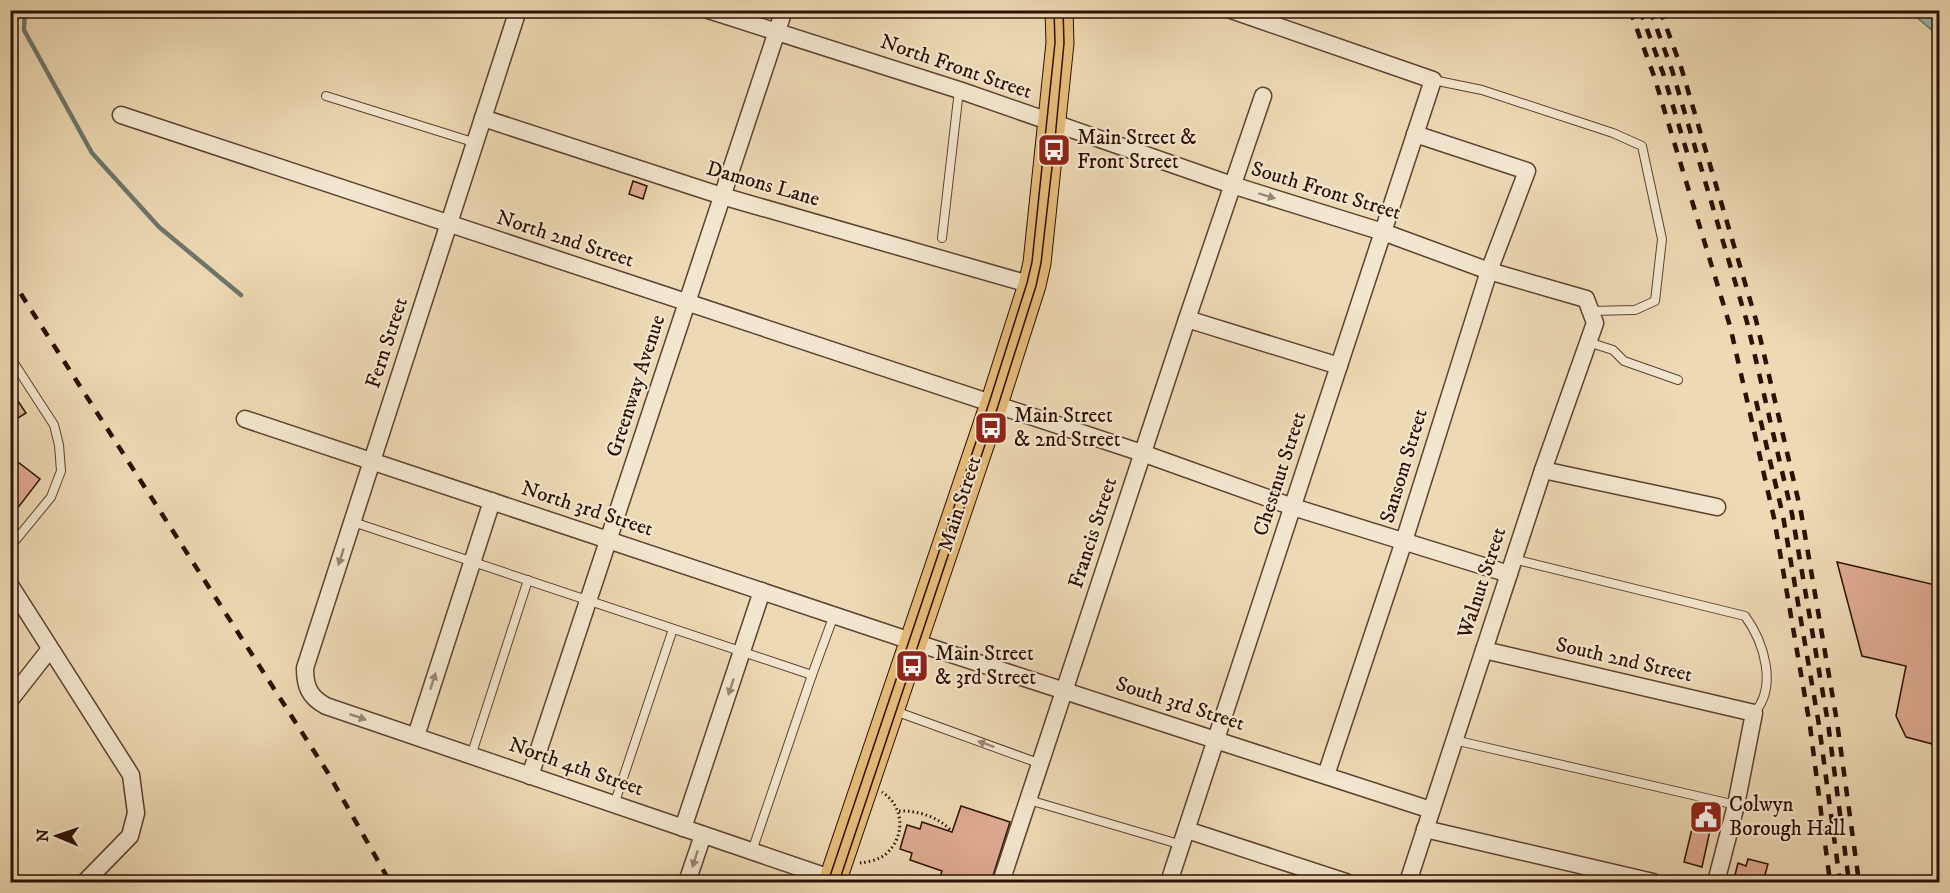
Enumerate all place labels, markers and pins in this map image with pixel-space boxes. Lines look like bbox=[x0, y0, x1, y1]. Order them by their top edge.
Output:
place label: Main Street & Front Street bbox=[1077, 125, 1196, 175]
bus stop icon: Main Street & Front Street bbox=[1036, 132, 1072, 168]
place label: Main Street & 2nd Street bbox=[1014, 403, 1121, 453]
bus stop icon: Main Street & 2nd Street bbox=[973, 410, 1009, 446]
place label: Main Street & 3rd Street bbox=[935, 641, 1036, 691]
bus stop icon: Main Street & 3rd Street bbox=[894, 648, 930, 684]
place label: Colwyn Borough Hall bbox=[1729, 792, 1846, 842]
public building icon: Colwyn Borough Hall bbox=[1688, 799, 1724, 835]

